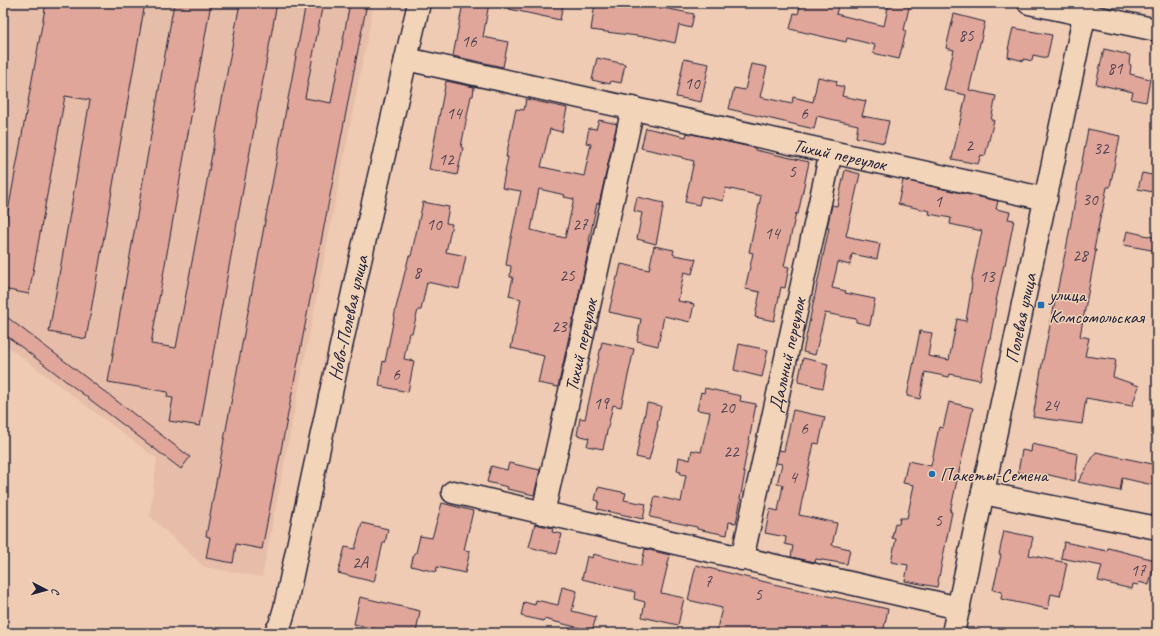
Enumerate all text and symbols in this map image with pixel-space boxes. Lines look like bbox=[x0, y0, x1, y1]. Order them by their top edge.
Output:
house number: 85 bbox=[958, 25, 975, 46]
house number: 16 bbox=[461, 31, 478, 52]
house number: 81 bbox=[1107, 58, 1124, 79]
house number: 10 bbox=[684, 73, 701, 94]
house number: 14 bbox=[446, 103, 464, 124]
house number: 6 bbox=[800, 103, 809, 124]
street label: Тихий переулок bbox=[791, 133, 890, 177]
house number: 2 bbox=[965, 135, 974, 156]
house number: 32 bbox=[1093, 138, 1110, 159]
house number: 12 bbox=[438, 149, 455, 170]
house number: 5 bbox=[788, 161, 797, 182]
house number: 30 bbox=[1082, 189, 1099, 210]
house number: 1 bbox=[934, 191, 943, 212]
house number: 10 bbox=[426, 214, 443, 235]
house number: 27 bbox=[572, 214, 589, 235]
house number: 14 bbox=[764, 223, 782, 244]
house number: 28 bbox=[1072, 245, 1090, 266]
street label: Ново-Полевая улица bbox=[323, 252, 374, 383]
house number: 8 bbox=[413, 262, 423, 283]
house number: 25 bbox=[559, 265, 576, 286]
house number: 13 bbox=[979, 266, 996, 287]
street label: Полевая улица bbox=[1000, 270, 1043, 365]
place label: улица Комсомольская bbox=[1048, 283, 1146, 329]
street label: Дальний переулок bbox=[764, 294, 812, 414]
street label: Тихий переулок bbox=[559, 295, 604, 394]
marker: улица Комсомольская bbox=[1036, 300, 1046, 310]
house number: 23 bbox=[551, 316, 568, 337]
house number: 6 bbox=[392, 364, 401, 385]
house number: 19 bbox=[593, 393, 610, 414]
house number: 24 bbox=[1043, 395, 1061, 416]
house number: 20 bbox=[719, 397, 736, 418]
house number: 6 bbox=[800, 418, 809, 439]
house number: 22 bbox=[723, 441, 740, 462]
place label: Пакеты-Семена bbox=[940, 463, 1050, 487]
house number: 4 bbox=[789, 467, 799, 488]
marker: Пакеты-Семена bbox=[927, 469, 937, 479]
house number: 5 bbox=[934, 510, 943, 531]
house number: 2А bbox=[352, 552, 370, 573]
house number: 17 bbox=[1130, 560, 1147, 581]
north arrow bbox=[26, 570, 66, 610]
house number: 7 bbox=[704, 571, 713, 592]
house number: 5 bbox=[754, 584, 763, 605]
text: С bbox=[49, 588, 63, 596]

